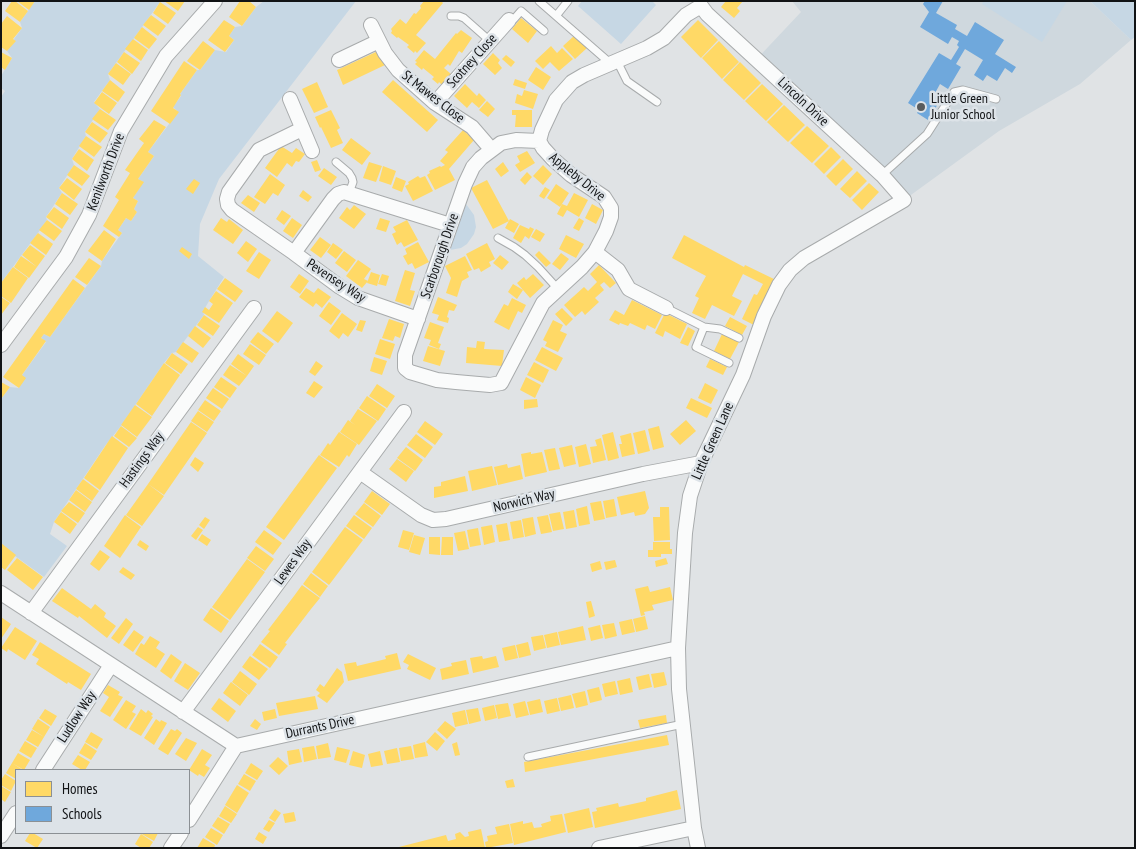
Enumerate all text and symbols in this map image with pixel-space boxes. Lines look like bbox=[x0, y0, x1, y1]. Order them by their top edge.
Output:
street label: Scotney Close bbox=[443, 31, 501, 91]
street label: St Mawes Close bbox=[398, 67, 468, 127]
street label: Lincoln Drive bbox=[774, 74, 832, 130]
place label: Little Green Junior School bbox=[931, 91, 995, 124]
marker: Little Green Junior School bbox=[915, 101, 927, 113]
street label: Kenilworth Drive bbox=[84, 131, 128, 213]
street label: Appleby Drive bbox=[546, 149, 608, 205]
street label: Scarborough Drive bbox=[418, 211, 462, 301]
street label: Pevensey Way bbox=[303, 256, 369, 306]
street label: Little Green Lane bbox=[688, 400, 738, 482]
street label: Hastings Way bbox=[116, 429, 168, 491]
street label: Norwich Way bbox=[492, 486, 556, 516]
street label: Lewes Way bbox=[271, 536, 315, 588]
street label: Ludlow Way bbox=[54, 688, 100, 746]
street label: Durrants Drive bbox=[284, 712, 356, 742]
legend bbox=[15, 769, 190, 834]
text: Homes bbox=[62, 779, 98, 798]
text: Schools bbox=[62, 804, 102, 823]

